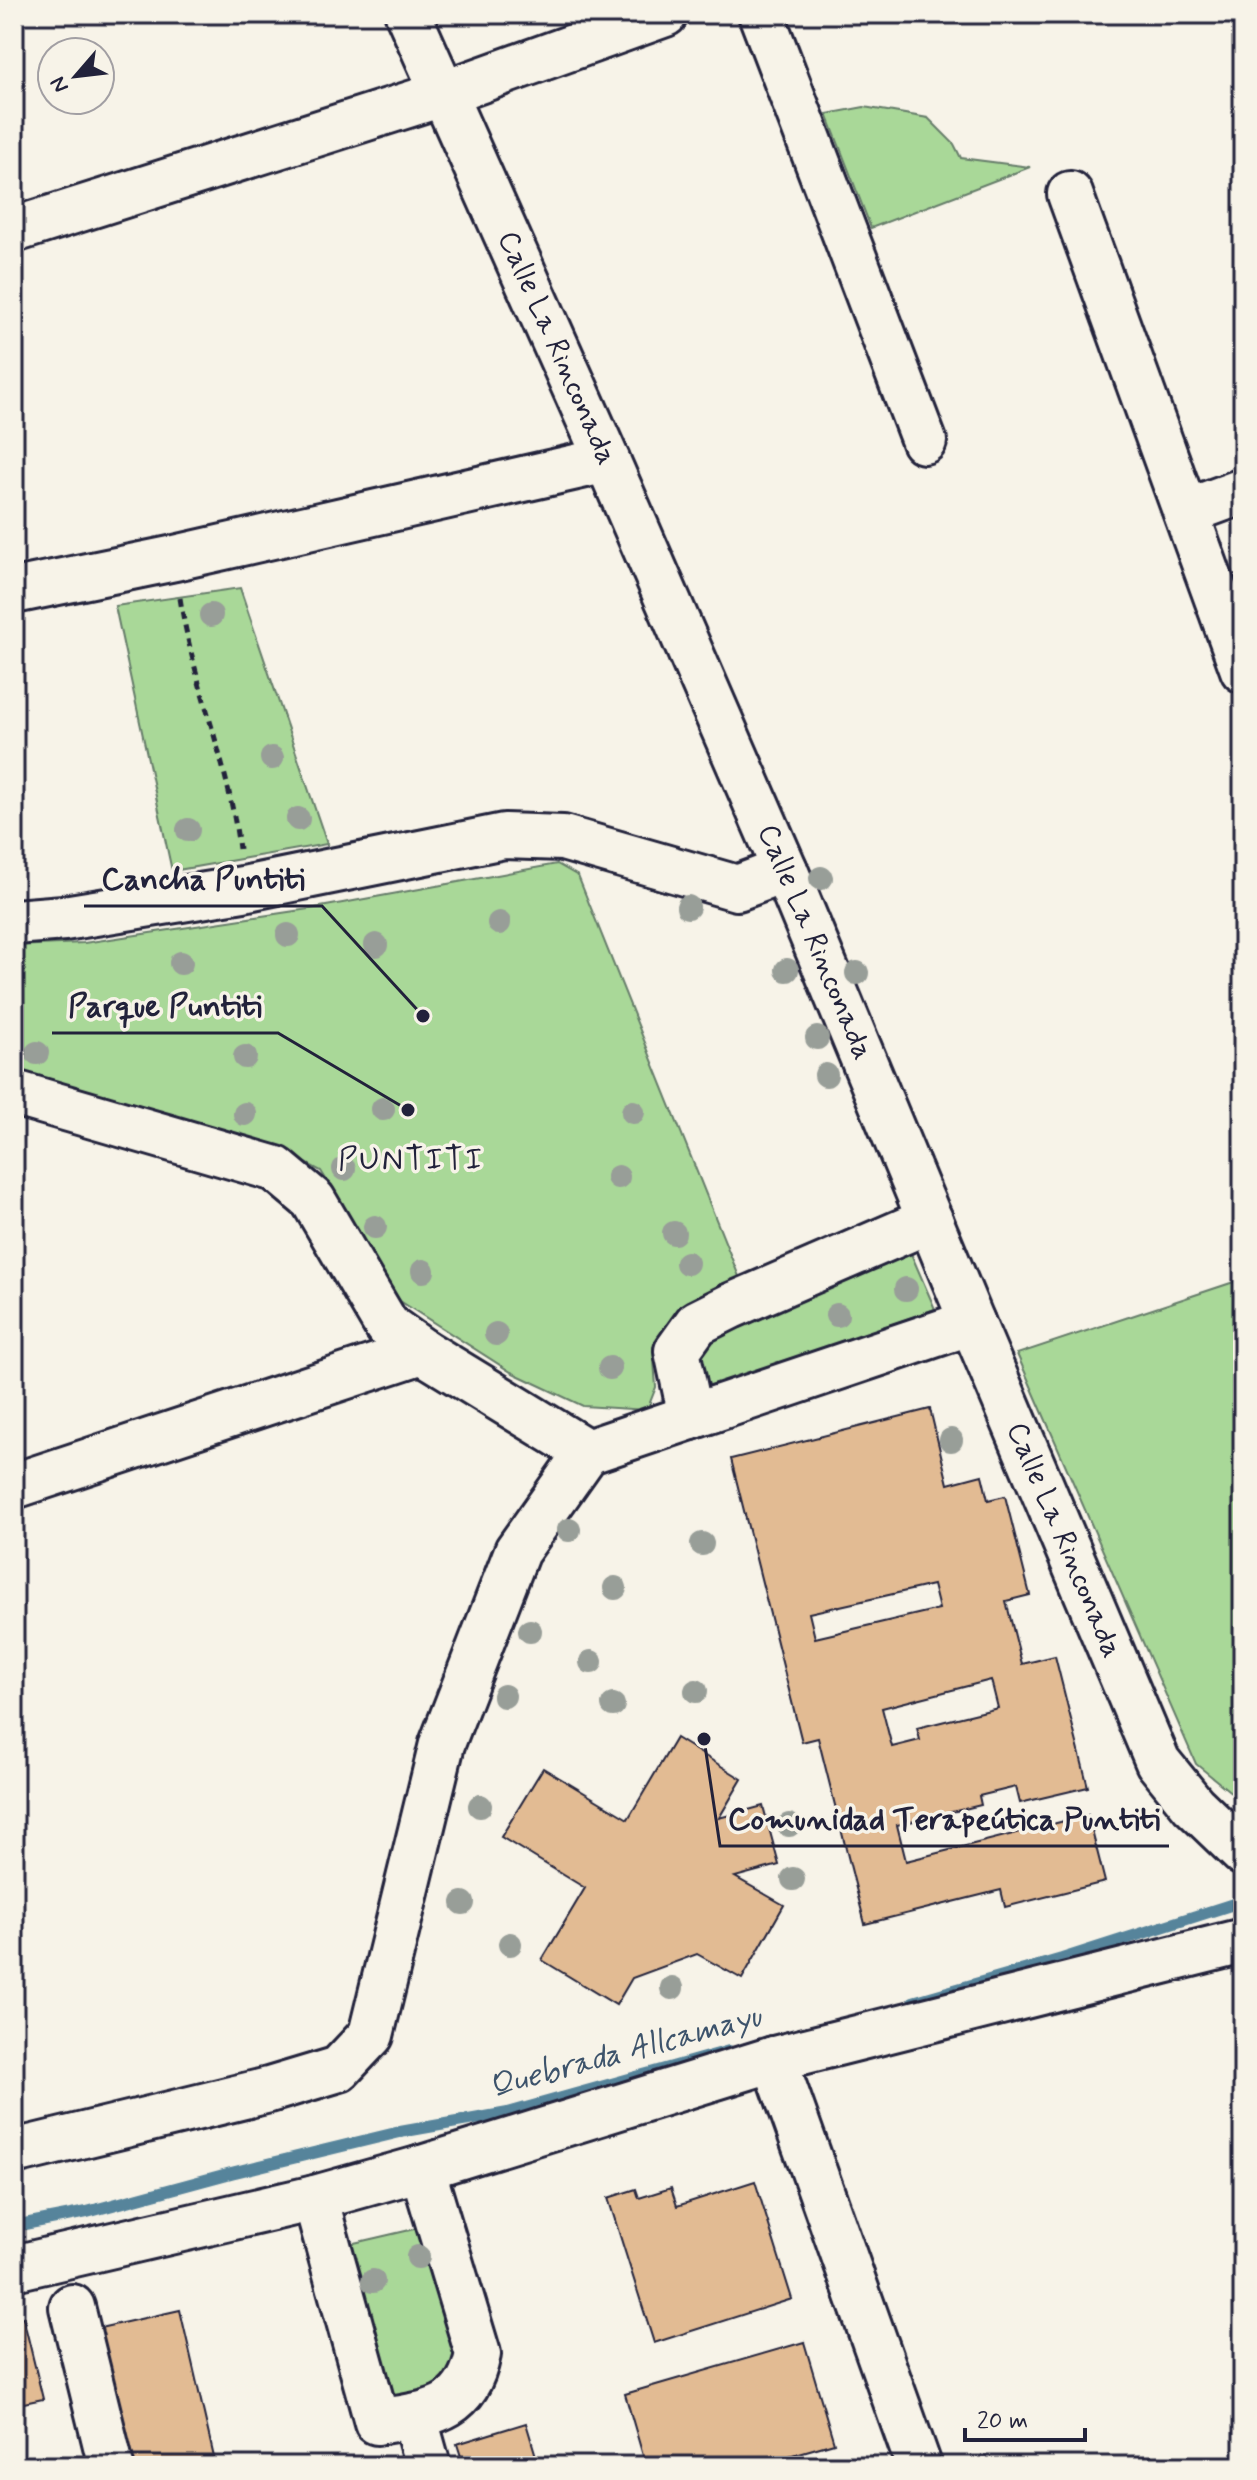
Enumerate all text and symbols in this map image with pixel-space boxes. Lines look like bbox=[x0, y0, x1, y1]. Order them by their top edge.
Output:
north arrow bbox=[36, 36, 116, 116]
text: N bbox=[44, 71, 76, 97]
street label: Calle La Rinconada bbox=[488, 225, 626, 471]
street label: Calle La Rinconada bbox=[748, 818, 882, 1066]
callout: Cancha Puntiti bbox=[84, 850, 322, 906]
text: Cancha Puntiti bbox=[101, 859, 305, 901]
callout: Parque Puntiti bbox=[52, 977, 278, 1033]
text: Parque Puntiti bbox=[68, 986, 262, 1029]
district label: PUNTITI bbox=[338, 1139, 484, 1181]
street label: Calle La Rinconada bbox=[997, 1416, 1131, 1664]
callout: Comunidad Terapeútica Puntiti bbox=[720, 1790, 1169, 1846]
text: Comunidad Terapeútica Puntiti bbox=[728, 1799, 1161, 1841]
water label: Quebrada Allcamayu bbox=[484, 1995, 768, 2109]
scale bar bbox=[965, 2392, 1085, 2442]
text: 20 m bbox=[977, 2406, 1028, 2437]

